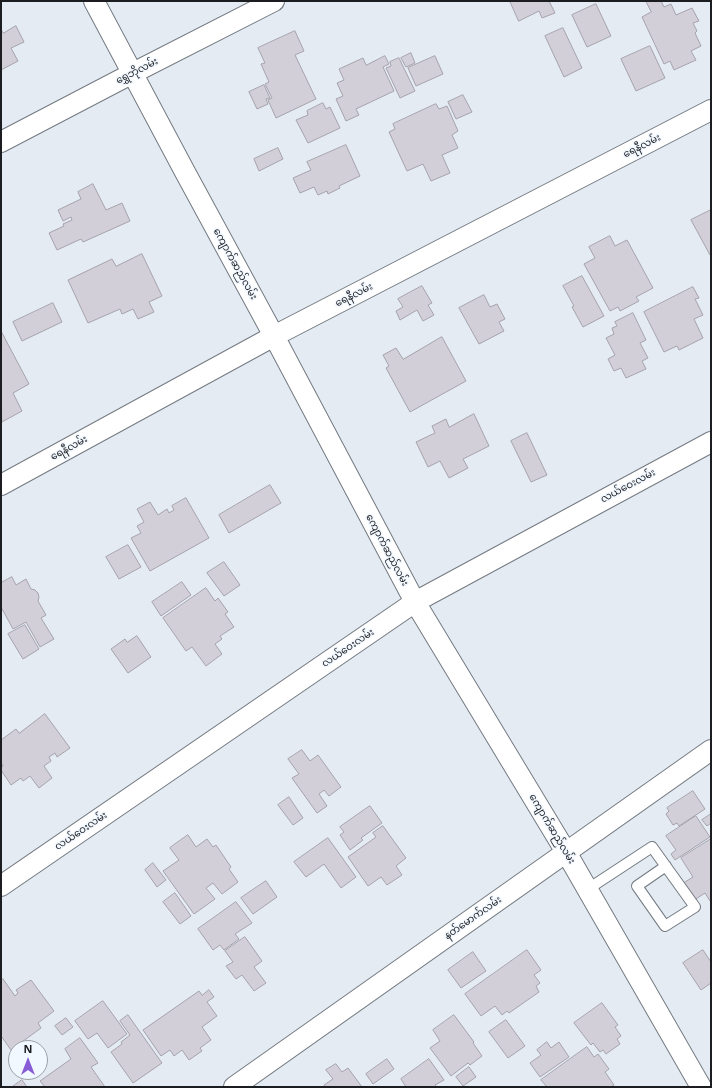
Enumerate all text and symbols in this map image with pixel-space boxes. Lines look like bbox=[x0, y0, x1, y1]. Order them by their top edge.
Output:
street label: ရွှေဘိုလမ်း bbox=[114, 55, 160, 87]
street label: ရေနီလမ်း bbox=[621, 132, 663, 160]
street label: ကျောက်ဆည်လမ်း bbox=[210, 226, 260, 302]
street label: ရေနီလမ်း bbox=[333, 281, 375, 309]
street label: ရေနီလမ်း bbox=[48, 433, 90, 463]
street label: လယ်ဝေးလမ်း bbox=[599, 467, 657, 505]
street label: ကျောက်ဆည်လမ်း bbox=[363, 512, 411, 588]
street label: လယ်ဝေးလမ်း bbox=[320, 626, 376, 670]
street label: ကျောက်ဆည်လမ်း bbox=[526, 792, 578, 866]
street label: လယ်ဝေးလမ်း bbox=[53, 809, 109, 853]
street label: နတ်မောက်လမ်း bbox=[442, 894, 504, 942]
north arrow bbox=[8, 1040, 48, 1080]
text: N bbox=[24, 1041, 32, 1056]

